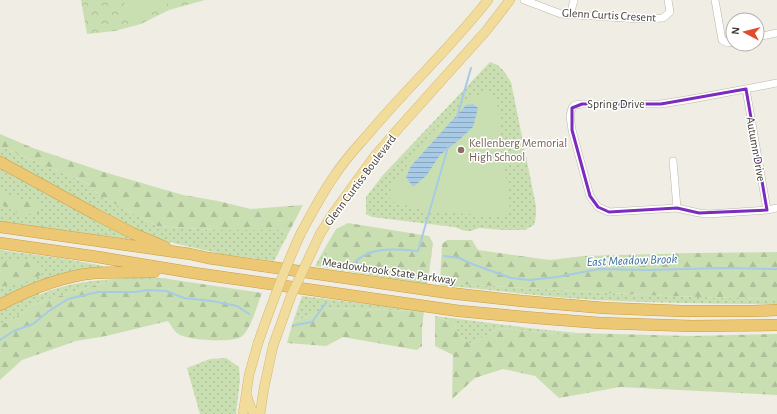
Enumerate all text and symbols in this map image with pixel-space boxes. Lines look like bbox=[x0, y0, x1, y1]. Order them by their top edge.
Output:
street label: Glenn Curtis Cresent bbox=[562, 7, 657, 23]
north arrow bbox=[725, 12, 765, 52]
text: N bbox=[730, 26, 741, 35]
street label: Spring Drive bbox=[587, 98, 645, 110]
street label: Autumn Drive bbox=[744, 116, 768, 182]
street label: Glenn Curtiss Boulevard bbox=[322, 132, 398, 228]
place label: Kellenberg Memorial High School bbox=[469, 137, 567, 163]
marker: Kellenberg Memorial High School bbox=[456, 145, 466, 155]
water label: East Meadow Brook bbox=[586, 253, 678, 269]
street label: Meadowbrook State Parkway bbox=[321, 256, 457, 287]

